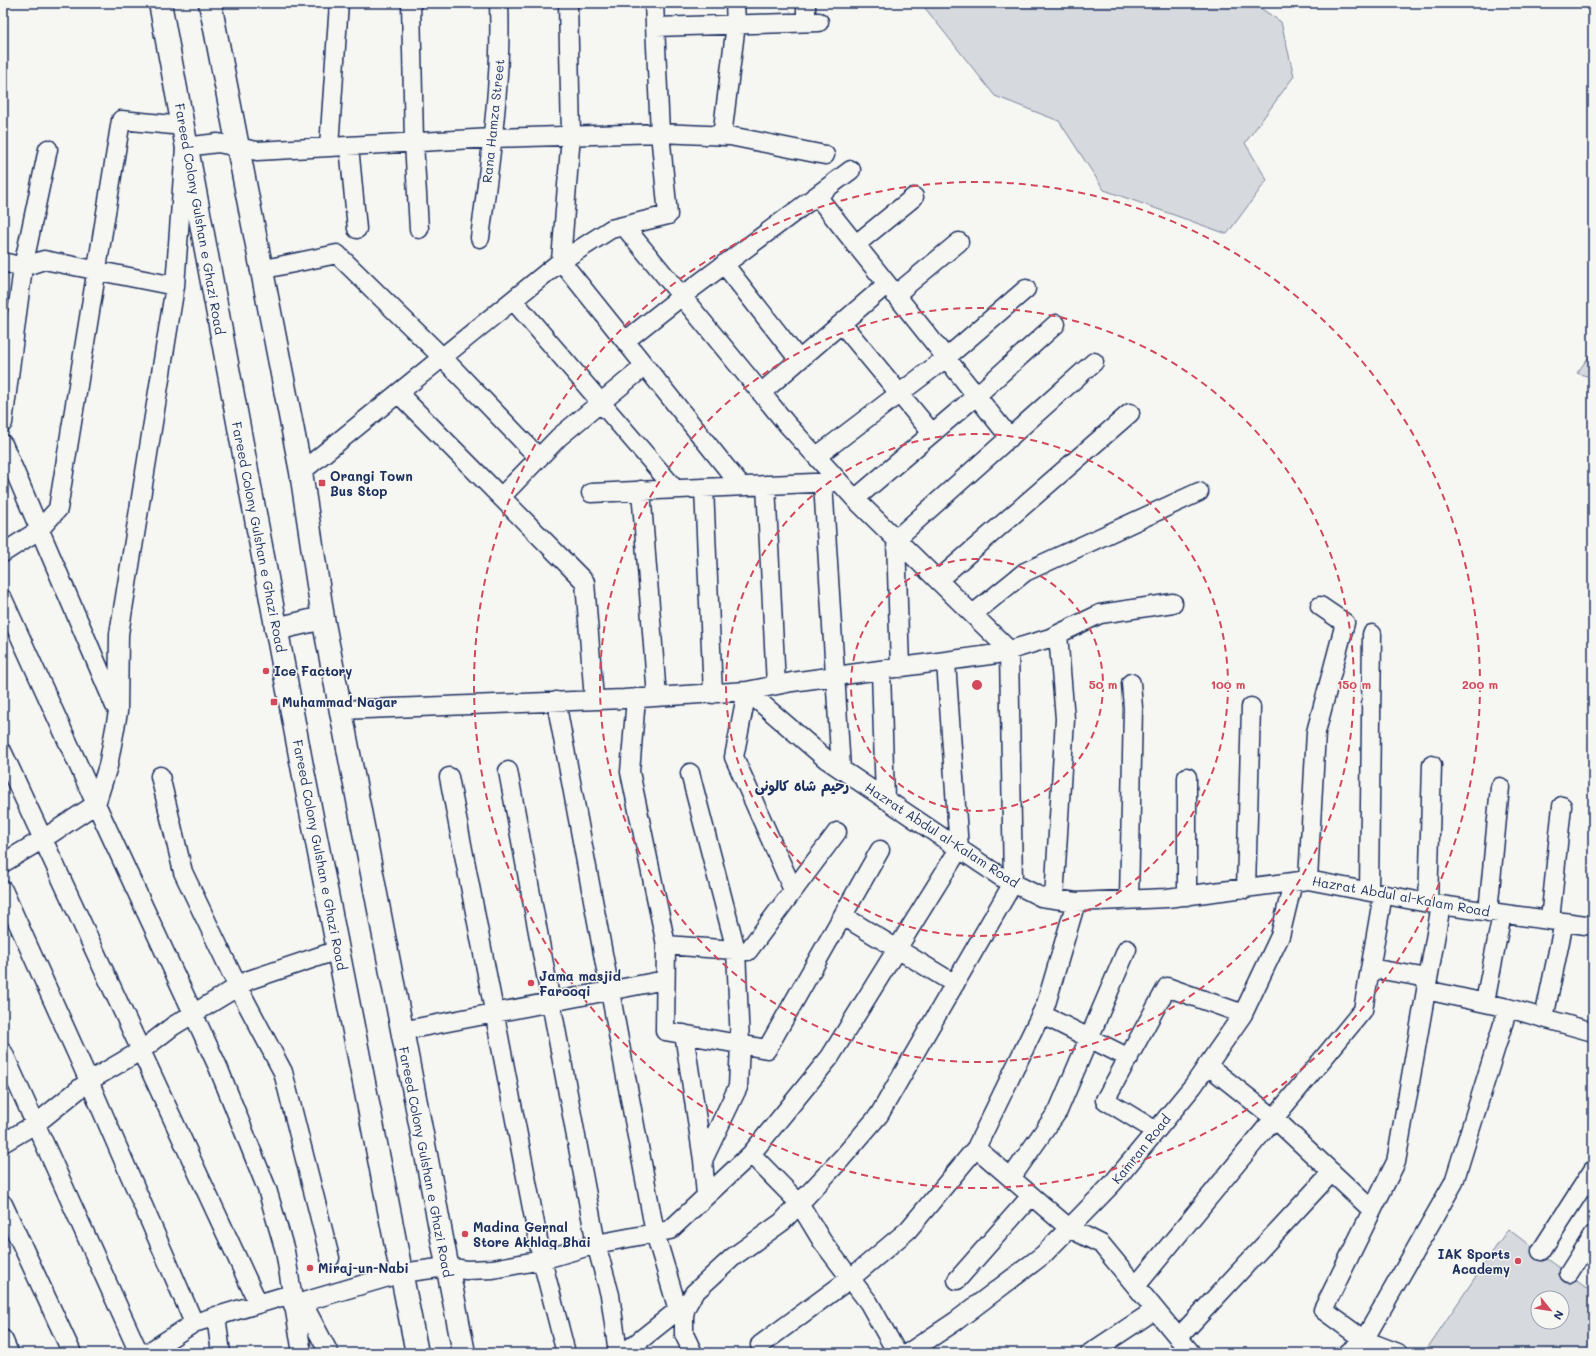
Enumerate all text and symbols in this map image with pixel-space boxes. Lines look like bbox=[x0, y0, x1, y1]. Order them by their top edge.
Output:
street label: Rana Hamza Street bbox=[478, 58, 507, 184]
street label: Fareed Colony Gulshan e Ghazi Road bbox=[172, 102, 229, 336]
street label: Fareed Colony Gulshan e Ghazi Road bbox=[229, 420, 290, 654]
place label: Orangi Town Bus Stop bbox=[330, 467, 413, 499]
marker: Orangi Town Bus Stop bbox=[317, 478, 327, 488]
place label: Ice Factory bbox=[274, 662, 352, 680]
marker: Ice Factory bbox=[261, 666, 271, 676]
text: 50 m bbox=[1089, 676, 1117, 692]
text: 100 m bbox=[1211, 676, 1245, 692]
text: 150 m bbox=[1337, 676, 1371, 692]
text: 200 m bbox=[1462, 676, 1498, 692]
centre of rings bbox=[970, 678, 984, 692]
place label: Muhammad Nagar bbox=[282, 693, 398, 710]
marker: Muhammad Nagar bbox=[269, 697, 279, 707]
street label: Fareed Colony Gulshan e Ghazi Road bbox=[290, 738, 351, 972]
district label: رحیم شاہ کالونی bbox=[755, 776, 849, 797]
street label: Hazrat Abdul al-Kalam Road bbox=[862, 778, 1022, 891]
street label: Hazrat Abdul al-Kalam Road bbox=[1311, 871, 1491, 920]
place label: Jama masjid Farooqi bbox=[539, 967, 621, 999]
marker: Jama masjid Farooqi bbox=[526, 978, 536, 988]
street label: Fareed Colony Gulshan e Ghazi Road bbox=[396, 1045, 457, 1279]
street label: Kamran Road bbox=[1107, 1110, 1174, 1187]
place label: Madina Gernal Store Akhlaq Bhai bbox=[473, 1218, 591, 1250]
marker: Madina Gernal Store Akhlaq Bhai bbox=[460, 1229, 470, 1239]
place label: IAK Sports Academy bbox=[1438, 1245, 1510, 1278]
marker: IAK Sports Academy bbox=[1513, 1256, 1523, 1266]
place label: Miraj-un-Nabi bbox=[318, 1259, 409, 1276]
marker: Miraj-un-Nabi bbox=[305, 1263, 315, 1273]
north arrow bbox=[1530, 1290, 1570, 1330]
text: N bbox=[1551, 1308, 1568, 1323]

